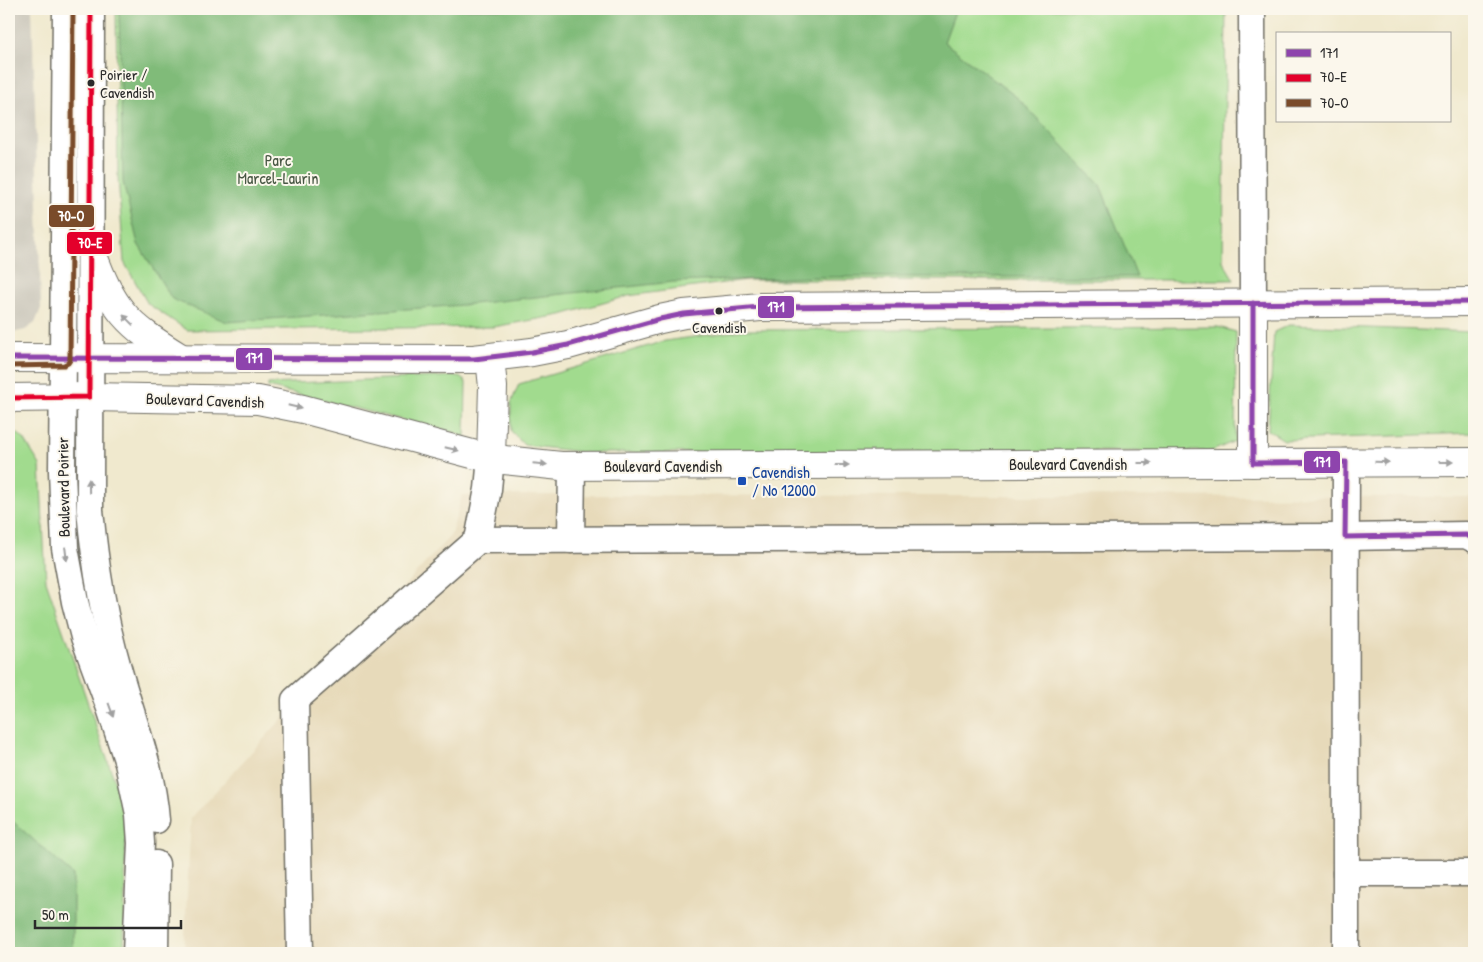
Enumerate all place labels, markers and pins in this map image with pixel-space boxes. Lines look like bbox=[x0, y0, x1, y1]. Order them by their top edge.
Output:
place label: Poirier / Cavendish bbox=[100, 64, 154, 103]
marker: Poirier / Cavendish bbox=[86, 78, 96, 88]
marker: Cavendish bbox=[714, 306, 724, 316]
place label: Cavendish bbox=[692, 317, 746, 338]
place label: Cavendish / No 12000 bbox=[752, 461, 816, 501]
marker: Cavendish / No 12000 bbox=[736, 475, 748, 487]

